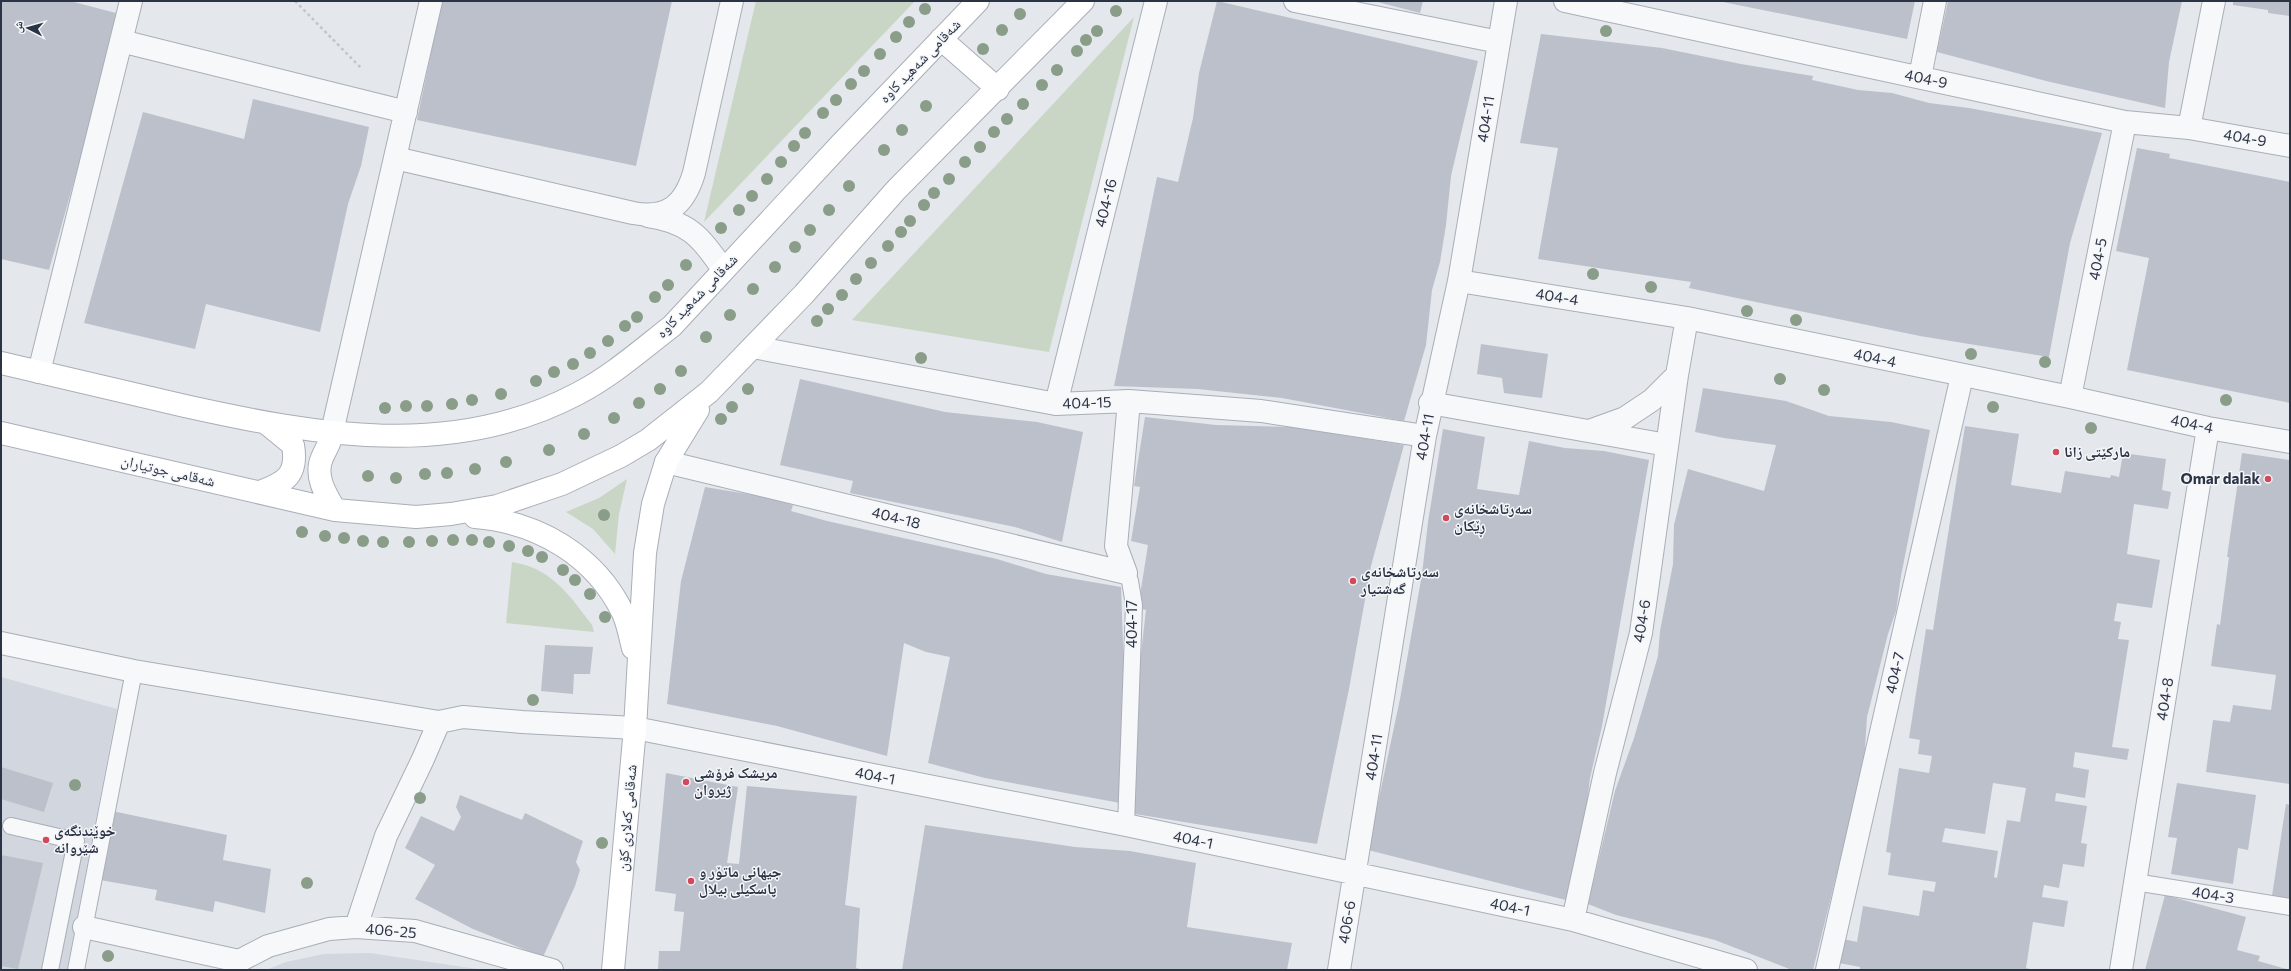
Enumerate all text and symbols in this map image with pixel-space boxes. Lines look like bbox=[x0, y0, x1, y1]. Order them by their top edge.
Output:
north arrow bbox=[8, 8, 48, 48]
street label: شەقامی شەهید کاوە bbox=[875, 15, 965, 107]
text: ش bbox=[10, 20, 27, 34]
street label: 404-9 bbox=[1903, 65, 1949, 91]
street label: 404-11 bbox=[1472, 94, 1498, 143]
street label: 404-9 bbox=[2222, 124, 2268, 150]
street label: 404-16 bbox=[1090, 176, 1120, 229]
street label: 404-5 bbox=[2084, 236, 2110, 282]
street label: شەقامی شەهید کاوە bbox=[652, 250, 742, 342]
street label: 404-4 bbox=[1534, 284, 1580, 308]
street label: 404-4 bbox=[1852, 344, 1898, 370]
street label: 404-15 bbox=[1062, 392, 1112, 412]
street label: 404-4 bbox=[2169, 410, 2215, 436]
street label: 404-11 bbox=[1411, 412, 1437, 462]
place label: مارکێتی زانا bbox=[2064, 442, 2130, 461]
marker: مارکێتی زانا bbox=[2051, 447, 2061, 457]
street label: شەقامی جوتیاران bbox=[119, 450, 217, 492]
place label: Omar dalak bbox=[2180, 469, 2260, 487]
marker: Omar dalak bbox=[2263, 474, 2273, 484]
place label: سەرتاشخانەی ڕێکان bbox=[1454, 499, 1532, 538]
street label: 404-18 bbox=[870, 502, 923, 532]
marker: سەرتاشخانەی ڕێکان bbox=[1441, 513, 1451, 523]
place label: سەرتاشخانەی گەشتیار bbox=[1360, 562, 1439, 597]
marker: سەرتاشخانەی گەشتیار bbox=[1348, 576, 1358, 586]
street label: 404-6 bbox=[1628, 598, 1654, 644]
street label: 404-17 bbox=[1122, 600, 1140, 648]
street label: 404-7 bbox=[1881, 650, 1908, 695]
street label: 404-8 bbox=[2152, 676, 2176, 722]
street label: 404-11 bbox=[1360, 732, 1386, 781]
street label: 404-1 bbox=[854, 762, 897, 788]
street label: شەقامی کەلاری کۆن bbox=[612, 763, 642, 872]
place label: مریشک فرۆشی ژیروان bbox=[694, 763, 778, 799]
marker: مریشک فرۆشی ژیروان bbox=[681, 777, 691, 787]
place label: خوێندنگەی شێروانە bbox=[54, 821, 116, 856]
street label: 404-1 bbox=[1172, 826, 1215, 852]
marker: خوێندنگەی شێروانە bbox=[41, 835, 51, 845]
place label: جیهانی ماتۆر و پاسکیلی بیلال bbox=[699, 862, 782, 898]
marker: جیهانی ماتۆر و پاسکیلی بیلال bbox=[686, 876, 696, 886]
street label: 404-3 bbox=[2191, 882, 2236, 906]
street label: 404-1 bbox=[1489, 893, 1532, 919]
street label: 406-6 bbox=[1333, 899, 1359, 945]
street label: 406-25 bbox=[365, 919, 417, 941]

